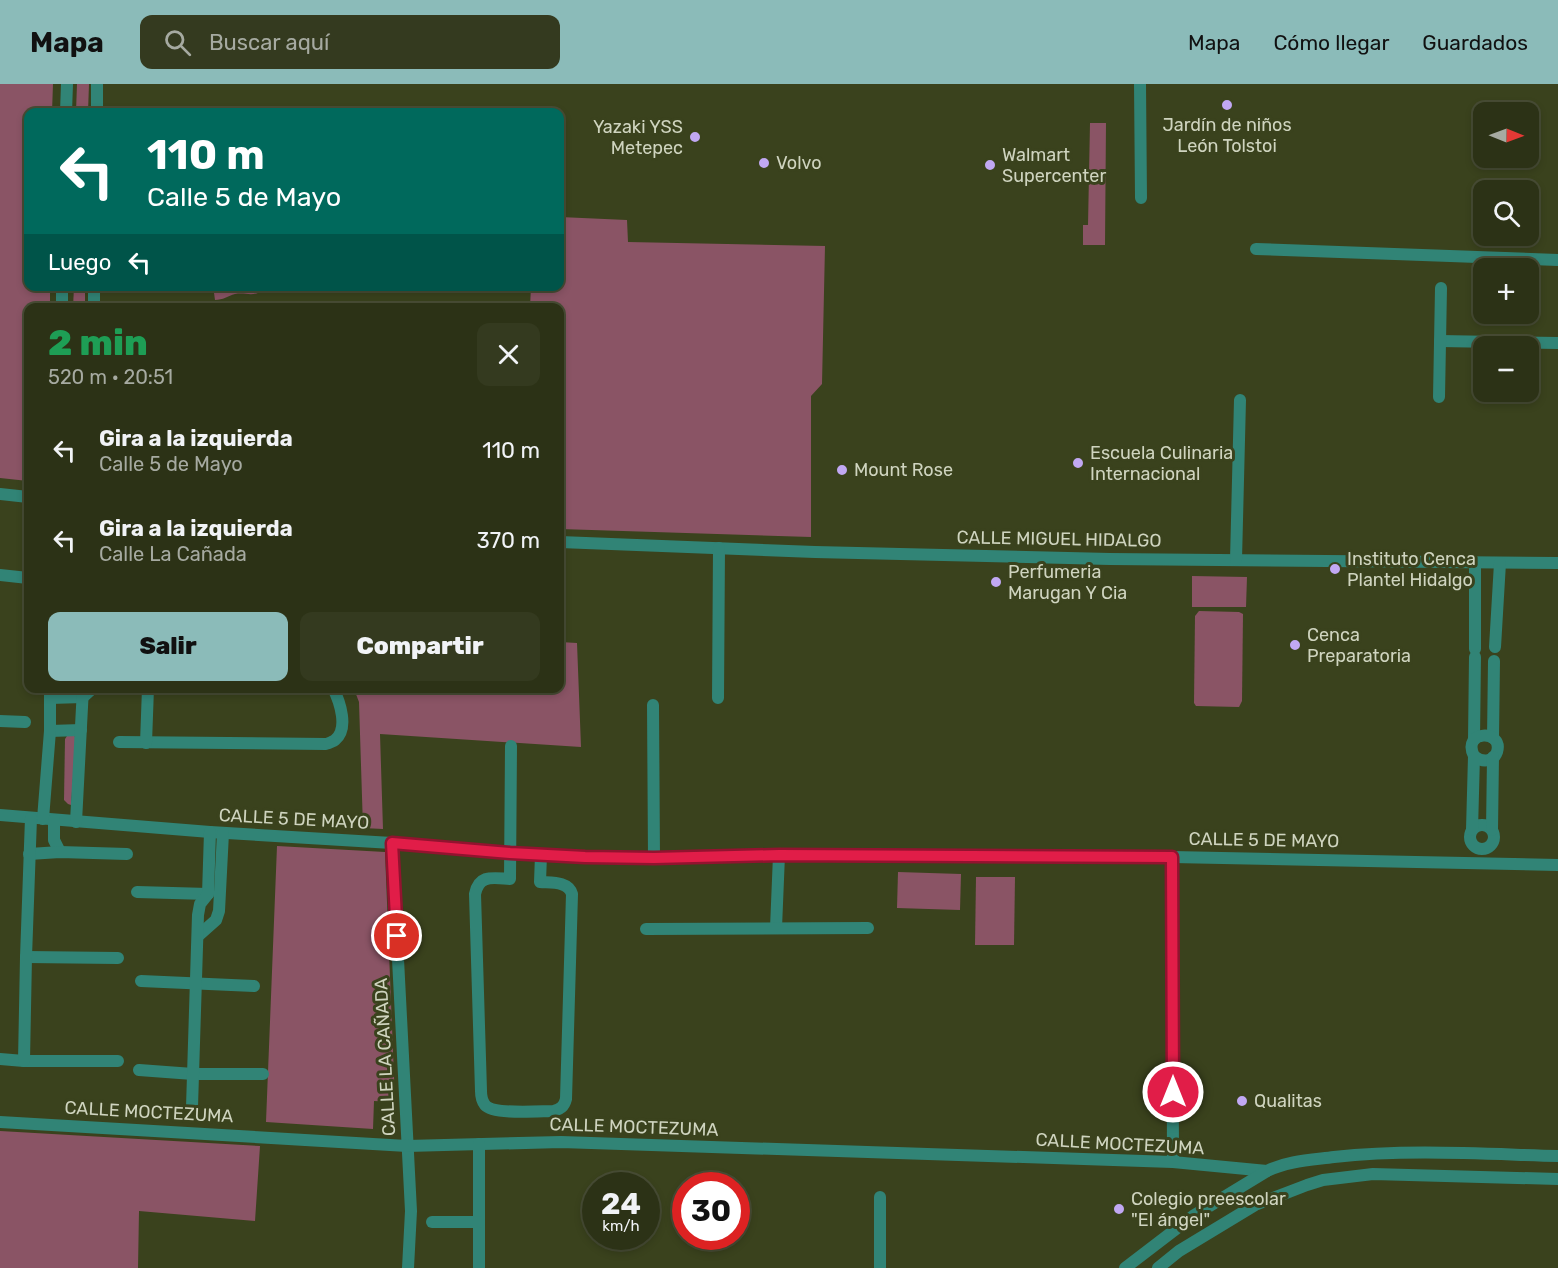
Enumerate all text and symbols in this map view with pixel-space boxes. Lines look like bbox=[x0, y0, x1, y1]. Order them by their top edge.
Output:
search box bbox=[140, 15, 560, 69]
text: Mapa bbox=[30, 26, 104, 59]
icon: search bbox=[161, 26, 194, 59]
text: Buscar aquí bbox=[209, 29, 329, 56]
text: Mapa bbox=[1188, 30, 1240, 55]
text: Cómo llegar bbox=[1273, 30, 1389, 55]
text: Guardados bbox=[1422, 30, 1528, 55]
marker: Jardín de niños León Tolstoi bbox=[1220, 98, 1234, 112]
north arrow bbox=[1473, 102, 1539, 168]
map controls bbox=[1473, 102, 1539, 402]
place label: Jardín de niños León Tolstoi bbox=[1162, 114, 1292, 157]
place label: Yazaki YSS Metepec bbox=[593, 116, 683, 159]
text: 110 m bbox=[147, 130, 265, 180]
marker: Yazaki YSS Metepec bbox=[688, 130, 702, 144]
icon: left bbox=[48, 132, 126, 210]
place label: Walmart Supercenter bbox=[1002, 144, 1106, 187]
place label: Volvo bbox=[776, 152, 822, 174]
marker: Volvo bbox=[757, 156, 771, 170]
marker: Walmart Supercenter bbox=[983, 158, 997, 172]
button: search bbox=[1473, 180, 1539, 246]
text: Calle 5 de Mayo bbox=[147, 181, 341, 213]
icon: left bbox=[123, 246, 156, 279]
text: Luego bbox=[48, 249, 111, 276]
button: + bbox=[1473, 258, 1539, 324]
text: 2 min bbox=[48, 321, 148, 364]
button: close bbox=[477, 323, 540, 386]
button: − bbox=[1473, 336, 1539, 402]
text: 520 m · 20:51 bbox=[48, 365, 173, 389]
text: Gira a la izquierda bbox=[99, 425, 293, 452]
icon: left bbox=[48, 434, 81, 467]
text: 110 m bbox=[482, 437, 540, 464]
place label: Escuela Culinaria Internacional bbox=[1090, 442, 1233, 485]
text: Calle 5 de Mayo bbox=[99, 452, 243, 476]
marker: Escuela Culinaria Internacional bbox=[1071, 456, 1085, 470]
place label: Mount Rose bbox=[854, 459, 953, 481]
marker: Mount Rose bbox=[835, 463, 849, 477]
text: Gira a la izquierda bbox=[99, 515, 293, 542]
icon: left bbox=[48, 524, 81, 557]
street label: CALLE MIGUEL HIDALGO bbox=[956, 526, 1162, 552]
text: 370 m bbox=[477, 527, 540, 554]
text: Calle La Cañada bbox=[99, 542, 247, 566]
place label: Instituto Cenca Plantel Hidalgo bbox=[1347, 548, 1476, 591]
place label: Perfumeria Marugan Y Cia bbox=[1008, 561, 1127, 604]
marker: Instituto Cenca Plantel Hidalgo bbox=[1328, 562, 1342, 576]
marker: Perfumeria Marugan Y Cia bbox=[989, 575, 1003, 589]
button: Salir bbox=[48, 612, 288, 681]
button: Compartir bbox=[300, 612, 540, 681]
place label: Cenca Preparatoria bbox=[1307, 624, 1411, 667]
marker: Cenca Preparatoria bbox=[1288, 638, 1302, 652]
street label: CALLE 5 DE MAYO bbox=[218, 804, 370, 834]
street label: CALLE 5 DE MAYO bbox=[1188, 828, 1340, 852]
pin bbox=[371, 910, 422, 961]
icon: arrive bbox=[380, 919, 413, 952]
street label: CALLE LA CAÑADA bbox=[370, 977, 400, 1137]
position arrow bbox=[1141, 1060, 1205, 1124]
place label: Qualitas bbox=[1254, 1090, 1322, 1112]
marker: Qualitas bbox=[1235, 1094, 1249, 1108]
street label: CALLE MOCTEZUMA bbox=[64, 1097, 234, 1127]
street label: CALLE MOCTEZUMA bbox=[549, 1113, 719, 1141]
street label: CALLE MOCTEZUMA bbox=[1035, 1129, 1205, 1159]
speed limit sign: 30 bbox=[672, 1172, 750, 1250]
text: 24 bbox=[601, 1186, 641, 1222]
place label: Colegio preescolar "El ángel" bbox=[1131, 1188, 1286, 1231]
marker: Colegio preescolar "El ángel" bbox=[1112, 1202, 1126, 1216]
text: km/h bbox=[602, 1217, 640, 1235]

